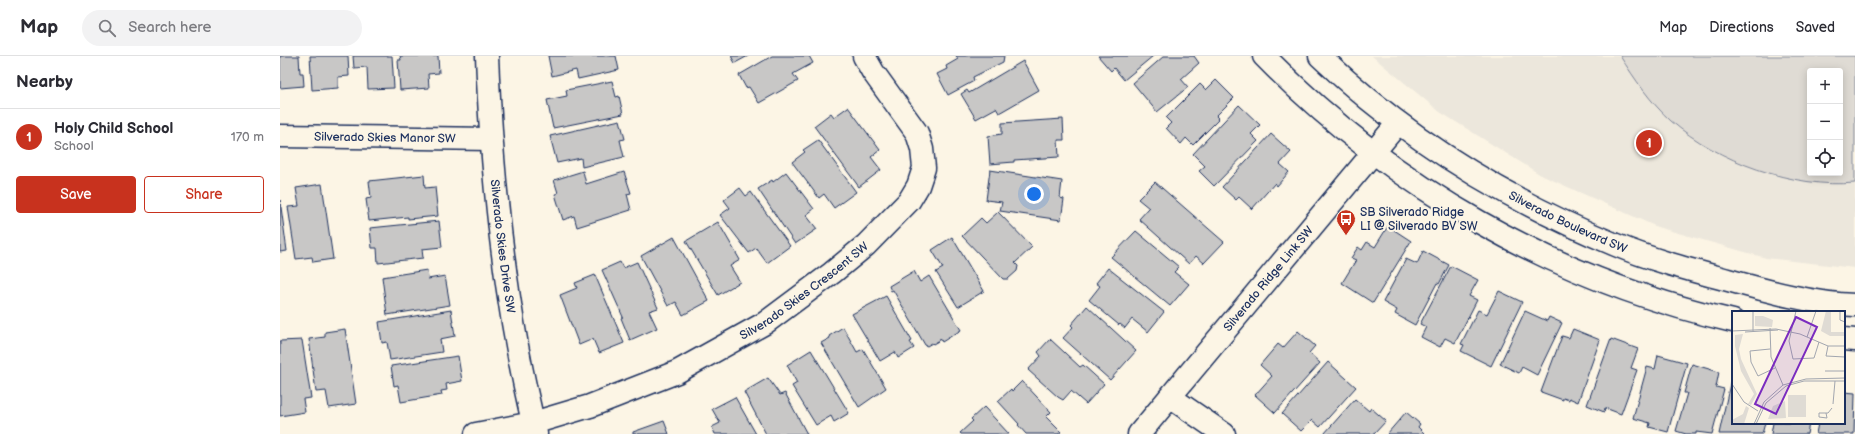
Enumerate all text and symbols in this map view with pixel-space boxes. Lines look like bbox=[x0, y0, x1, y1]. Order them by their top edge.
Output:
search box bbox=[82, 10, 362, 46]
text: Map bbox=[20, 16, 58, 39]
icon: search bbox=[96, 17, 118, 39]
text: Search here bbox=[128, 18, 211, 37]
text: Map bbox=[1659, 19, 1687, 36]
text: Directions bbox=[1709, 19, 1774, 36]
text: Saved bbox=[1796, 19, 1835, 36]
map controls bbox=[1807, 68, 1843, 176]
button: + bbox=[1807, 68, 1843, 104]
text: Nearby bbox=[16, 72, 73, 92]
button: − bbox=[1807, 104, 1843, 140]
text: Holy Child School bbox=[54, 119, 173, 138]
pin: 1 bbox=[1636, 128, 1662, 158]
text: 1 bbox=[26, 129, 32, 145]
text: 170 m bbox=[231, 129, 264, 145]
street label: Silverado Skies Manor SW bbox=[314, 129, 456, 146]
text: School bbox=[54, 138, 94, 154]
button: locate bbox=[1807, 140, 1843, 176]
button: Save bbox=[16, 176, 136, 213]
button: Share bbox=[144, 176, 264, 213]
street label: Silverado Skies Drive SW bbox=[487, 179, 519, 314]
your location bbox=[1024, 184, 1044, 204]
street label: Silverado Boulevard SW bbox=[1506, 188, 1629, 256]
place label: SB Silverado Ridge LI @ Silverado BV SW bbox=[1360, 205, 1478, 234]
bus stop icon: SB Silverado Ridge LI @ Silverado BV SW bbox=[1335, 208, 1357, 236]
street label: Silverado Ridge Link SW bbox=[1220, 223, 1316, 335]
street label: Silverado Skies Crescent SW bbox=[737, 239, 871, 343]
inset map bbox=[1732, 311, 1845, 424]

